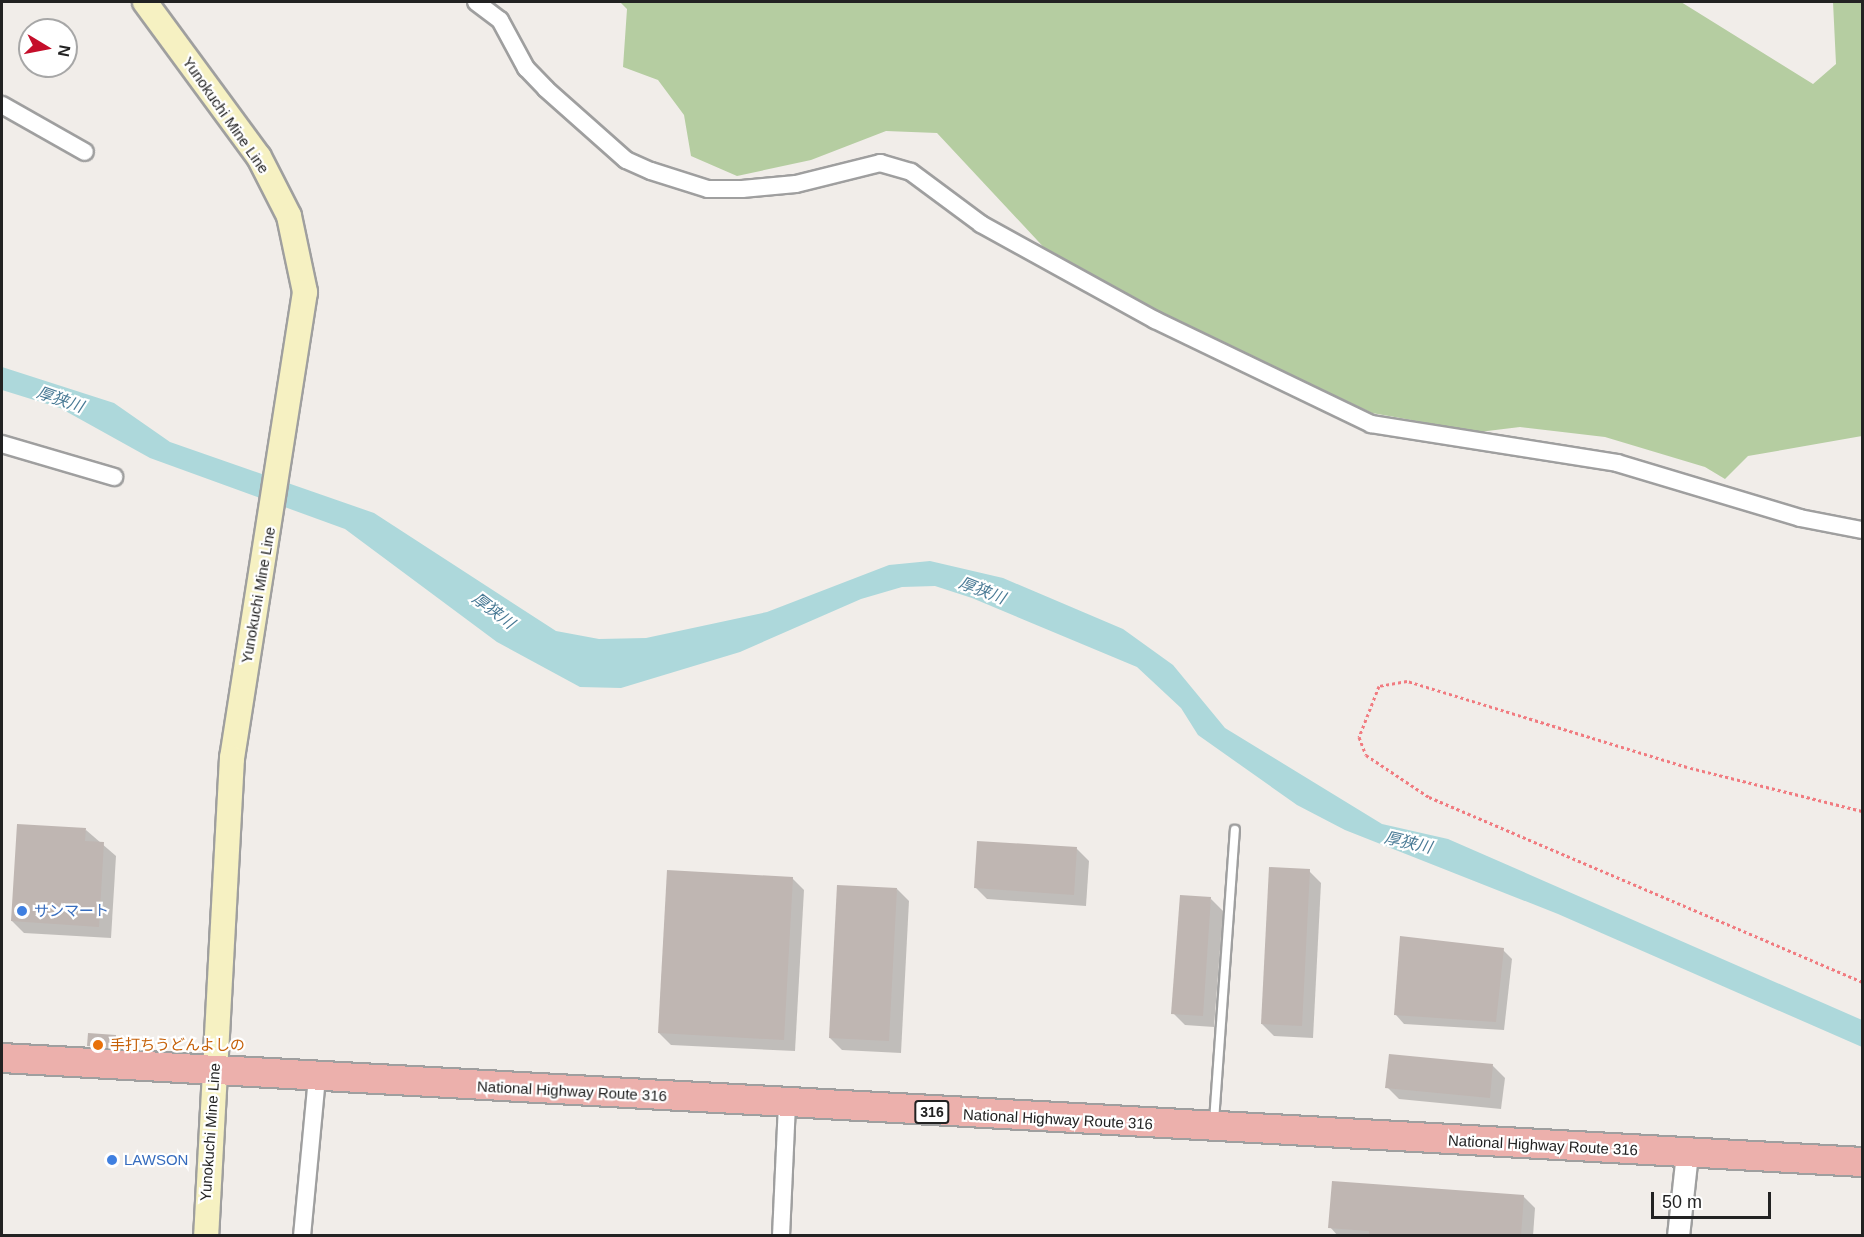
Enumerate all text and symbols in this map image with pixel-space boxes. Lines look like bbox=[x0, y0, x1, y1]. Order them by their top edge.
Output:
north arrow bbox=[18, 18, 78, 78]
text: N bbox=[55, 44, 74, 58]
street label: Yunokuchi Mine Line bbox=[179, 53, 273, 177]
water label: 厚狭川 bbox=[34, 383, 86, 417]
street label: Yunokuchi Mine Line bbox=[237, 525, 279, 665]
water label: 厚狭川 bbox=[956, 573, 1008, 609]
water label: 厚狭川 bbox=[468, 589, 518, 633]
water label: 厚狭川 bbox=[1382, 828, 1434, 858]
place label: サンマート bbox=[34, 902, 109, 920]
marker: サンマート bbox=[15, 904, 29, 918]
place label: 手打ちうどんよしの bbox=[110, 1036, 245, 1054]
marker: 手打ちうどんよしの bbox=[91, 1038, 105, 1052]
street label: Yunokuchi Mine Line bbox=[196, 1062, 224, 1202]
street label: National Highway Route 316 bbox=[477, 1077, 667, 1105]
road number: 316 bbox=[914, 1101, 950, 1123]
street label: National Highway Route 316 bbox=[963, 1105, 1153, 1133]
street label: National Highway Route 316 bbox=[1448, 1131, 1638, 1159]
place label: LAWSON bbox=[124, 1151, 188, 1169]
marker: LAWSON bbox=[105, 1153, 119, 1167]
scale bar bbox=[1654, 1180, 1774, 1218]
text: 50 m bbox=[1662, 1192, 1702, 1212]

